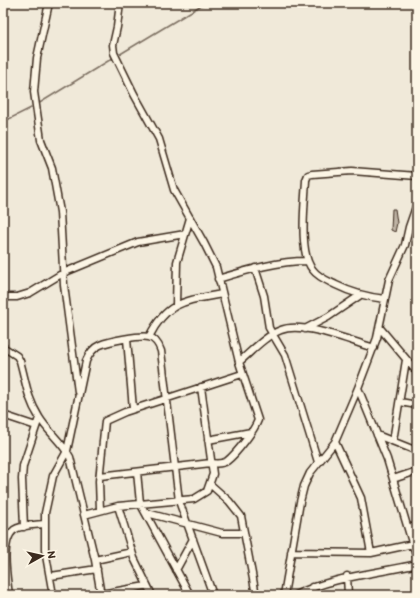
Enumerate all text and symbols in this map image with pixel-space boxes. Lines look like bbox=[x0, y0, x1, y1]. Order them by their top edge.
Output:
north arrow bbox=[22, 536, 62, 576]
text: N bbox=[44, 550, 58, 559]

